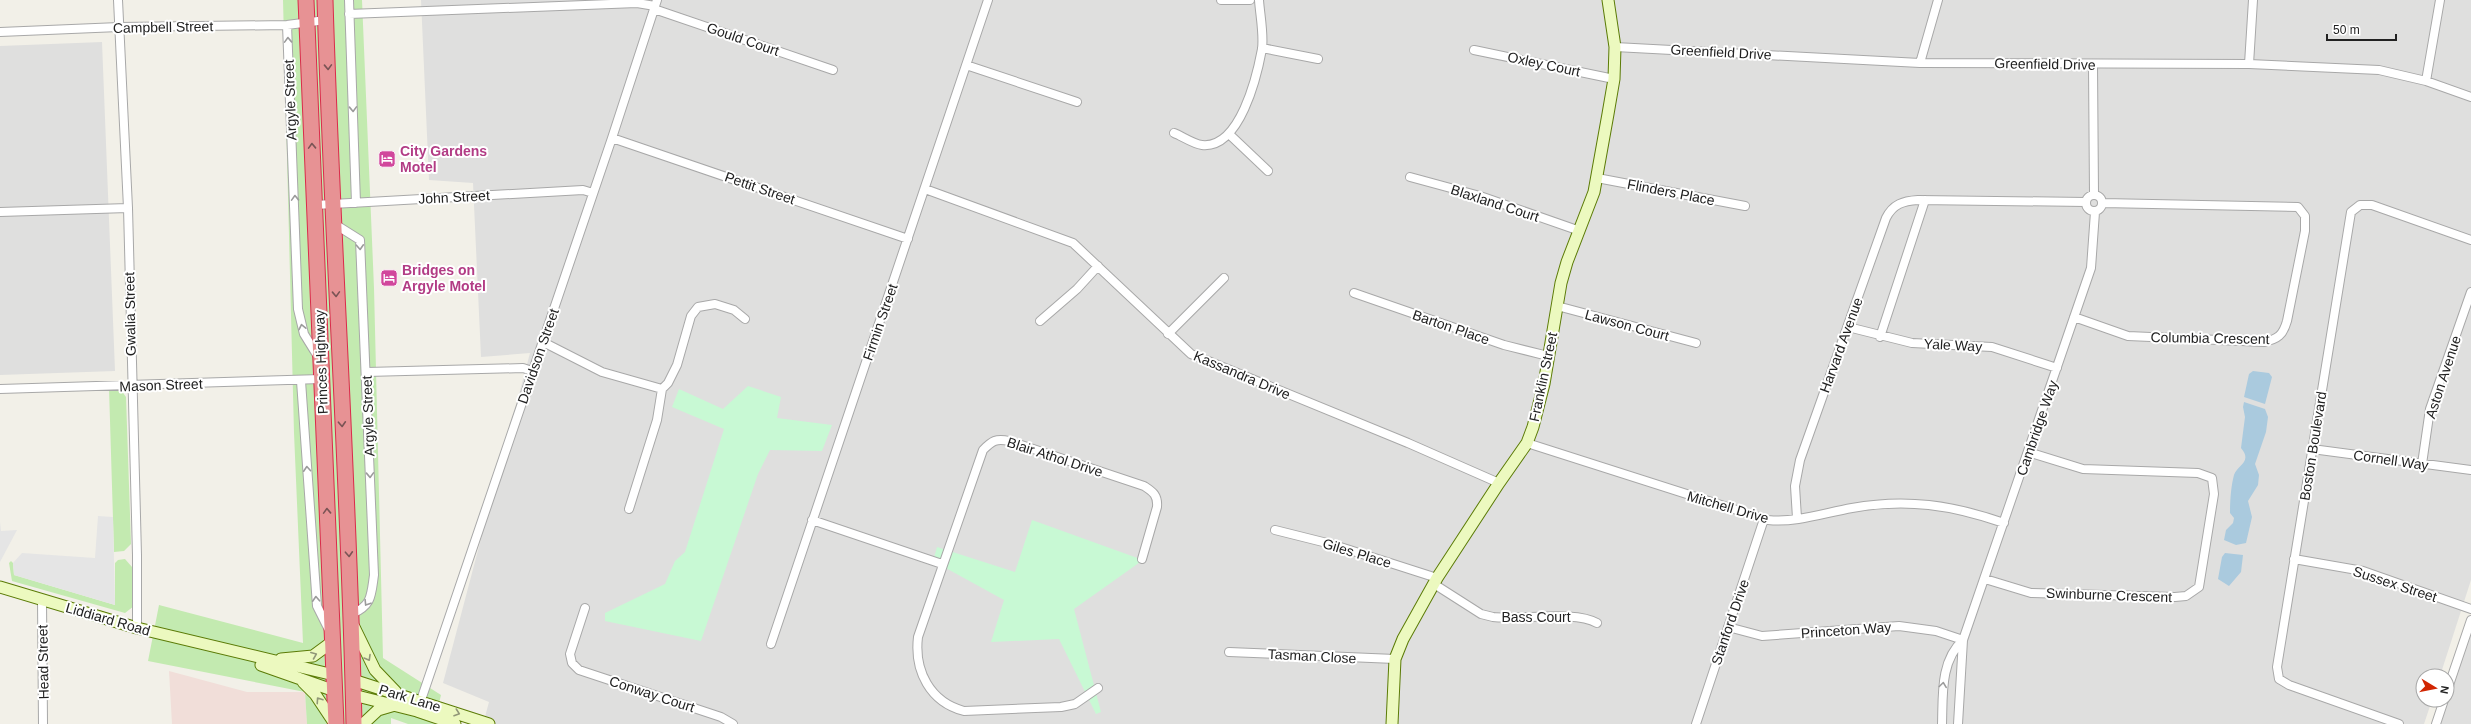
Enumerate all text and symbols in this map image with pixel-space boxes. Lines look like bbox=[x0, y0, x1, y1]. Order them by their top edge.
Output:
scale bar bbox=[2327, 16, 2396, 42]
street label: Campbell Street bbox=[113, 18, 213, 36]
street label: Gould Court bbox=[705, 19, 781, 59]
text: 50 m bbox=[2333, 23, 2360, 37]
one-way arrow bbox=[284, 37, 292, 43]
street label: Greenfield Drive bbox=[1670, 41, 1772, 63]
street label: Oxley Court bbox=[1506, 48, 1582, 80]
street label: Greenfield Drive bbox=[1994, 55, 2096, 73]
street label: Argyle Street bbox=[281, 59, 299, 141]
one-way arrow bbox=[323, 64, 332, 70]
one-way arrow bbox=[349, 106, 357, 112]
one-way arrow bbox=[308, 143, 316, 149]
place label: City Gardens Motel bbox=[400, 143, 487, 175]
hotel icon: City Gardens Motel bbox=[377, 149, 397, 169]
street label: Pettit Street bbox=[723, 169, 797, 208]
street label: Flinders Place bbox=[1626, 176, 1716, 208]
street label: Blaxland Court bbox=[1449, 181, 1541, 225]
street label: John Street bbox=[418, 187, 490, 207]
one-way arrow bbox=[290, 195, 299, 201]
one-way arrow bbox=[356, 244, 365, 250]
place label: Bridges on Argyle Motel bbox=[402, 262, 486, 294]
hotel icon: Bridges on Argyle Motel bbox=[379, 268, 399, 288]
street label: Gwalia Street bbox=[121, 272, 139, 356]
street label: Firmin Street bbox=[859, 281, 901, 362]
one-way arrow bbox=[332, 291, 341, 297]
street label: Harvard Avenue bbox=[1816, 295, 1866, 395]
street label: Davidson Street bbox=[514, 306, 562, 406]
street label: Barton Place bbox=[1410, 306, 1492, 348]
street label: Lawson Court bbox=[1583, 306, 1671, 344]
street label: Princes Highway bbox=[311, 310, 331, 414]
one-way arrow bbox=[299, 324, 307, 330]
street label: Columbia Crescent bbox=[2150, 329, 2270, 347]
street label: Franklin Street bbox=[1526, 331, 1560, 423]
street label: Aston Avenue bbox=[2422, 333, 2464, 420]
street label: Yale Way bbox=[1923, 335, 1983, 355]
street label: Kassandra Drive bbox=[1191, 347, 1293, 403]
street label: Argyle Street bbox=[359, 375, 377, 457]
street label: Mason Street bbox=[119, 376, 203, 394]
street label: Cambridge Way bbox=[2013, 378, 2061, 478]
street label: Boston Boulevard bbox=[2296, 390, 2330, 502]
one-way arrow bbox=[338, 421, 346, 427]
street label: Blair Athol Drive bbox=[1005, 434, 1105, 480]
street label: Cornell Way bbox=[2352, 447, 2430, 473]
one-way arrow bbox=[303, 466, 312, 472]
one-way arrow bbox=[366, 472, 375, 478]
street label: Mitchell Drive bbox=[1685, 488, 1771, 526]
one-way arrow bbox=[322, 508, 331, 514]
street label: Giles Place bbox=[1321, 535, 1393, 571]
one-way arrow bbox=[344, 551, 353, 557]
street label: Sussex Street bbox=[2351, 563, 2439, 605]
street label: Stanford Drive bbox=[1708, 577, 1752, 667]
street label: Swinburne Crescent bbox=[2046, 585, 2172, 605]
one-way arrow bbox=[312, 596, 321, 602]
street label: Liddiard Road bbox=[64, 599, 152, 639]
one-way arrow bbox=[364, 599, 371, 606]
street label: Bass Court bbox=[1501, 609, 1571, 625]
street label: Princeton Way bbox=[1800, 619, 1892, 641]
street label: Head Street bbox=[34, 624, 52, 699]
street label: Tasman Close bbox=[1267, 646, 1357, 666]
one-way arrow bbox=[310, 651, 317, 659]
one-way arrow bbox=[364, 654, 371, 661]
north arrow bbox=[2415, 668, 2455, 708]
street label: Conway Court bbox=[607, 673, 697, 715]
street label: Park Lane bbox=[377, 681, 443, 715]
one-way arrow bbox=[1938, 682, 1947, 688]
text: N bbox=[2438, 685, 2451, 695]
one-way arrow bbox=[316, 697, 324, 704]
one-way arrow bbox=[454, 708, 461, 716]

